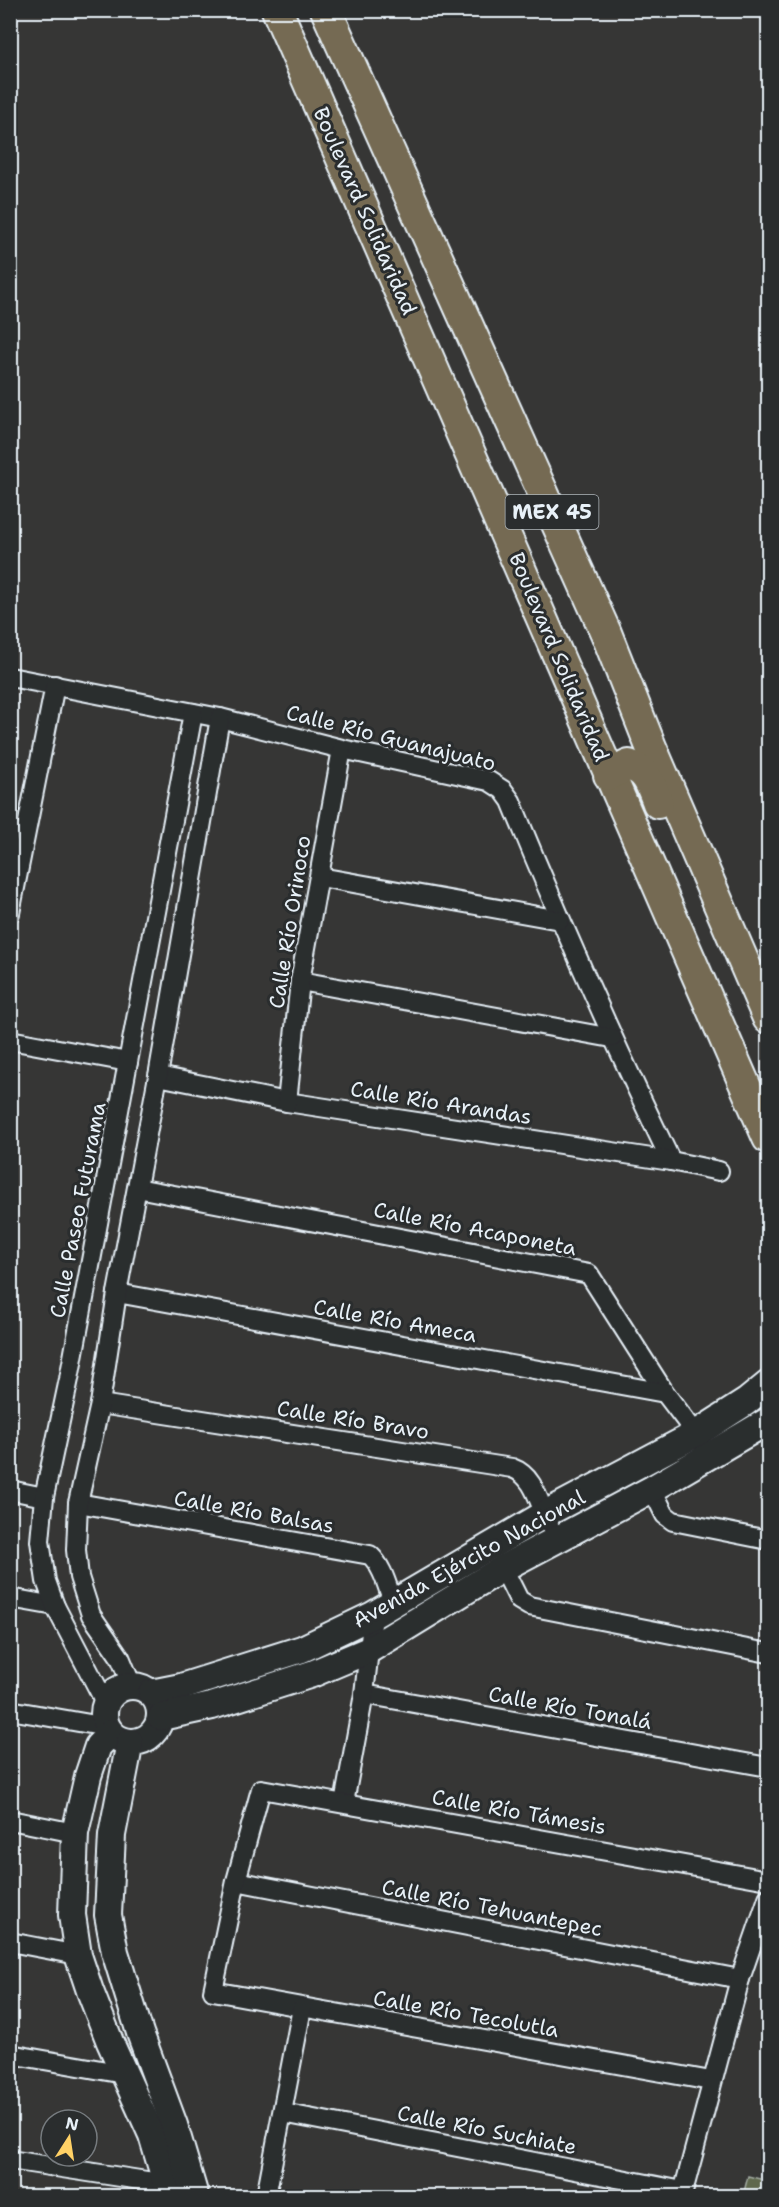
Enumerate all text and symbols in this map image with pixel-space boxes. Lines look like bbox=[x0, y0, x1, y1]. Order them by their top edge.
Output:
street label: Boulevard Solidaridad bbox=[307, 103, 423, 319]
road number: MEX 45 bbox=[506, 495, 598, 529]
street label: Boulevard Solidaridad bbox=[502, 548, 616, 766]
street label: Calle Río Guanajuato bbox=[283, 698, 499, 778]
street label: Calle Río Orinoco bbox=[262, 833, 318, 1011]
street label: Calle Río Arandas bbox=[348, 1075, 534, 1131]
street label: Calle Paseo Futurama bbox=[43, 1100, 113, 1320]
street label: Calle Río Acaponeta bbox=[371, 1196, 579, 1262]
street label: Calle Río Ameca bbox=[311, 1293, 479, 1349]
street label: Calle Río Bravo bbox=[275, 1394, 431, 1446]
street label: Avenida Ejército Nacional bbox=[348, 1483, 591, 1635]
street label: Calle Río Balsas bbox=[172, 1484, 336, 1540]
street label: Calle Río Tonalá bbox=[486, 1680, 654, 1736]
street label: Calle Río Támesis bbox=[430, 1783, 608, 1841]
street label: Calle Río Tehuantepec bbox=[379, 1873, 605, 1943]
street label: Calle Río Tecolutla bbox=[371, 1984, 561, 2044]
street label: Calle Río Suchiate bbox=[395, 2099, 579, 2161]
north arrow bbox=[39, 2108, 99, 2168]
text: N bbox=[64, 2112, 80, 2135]

